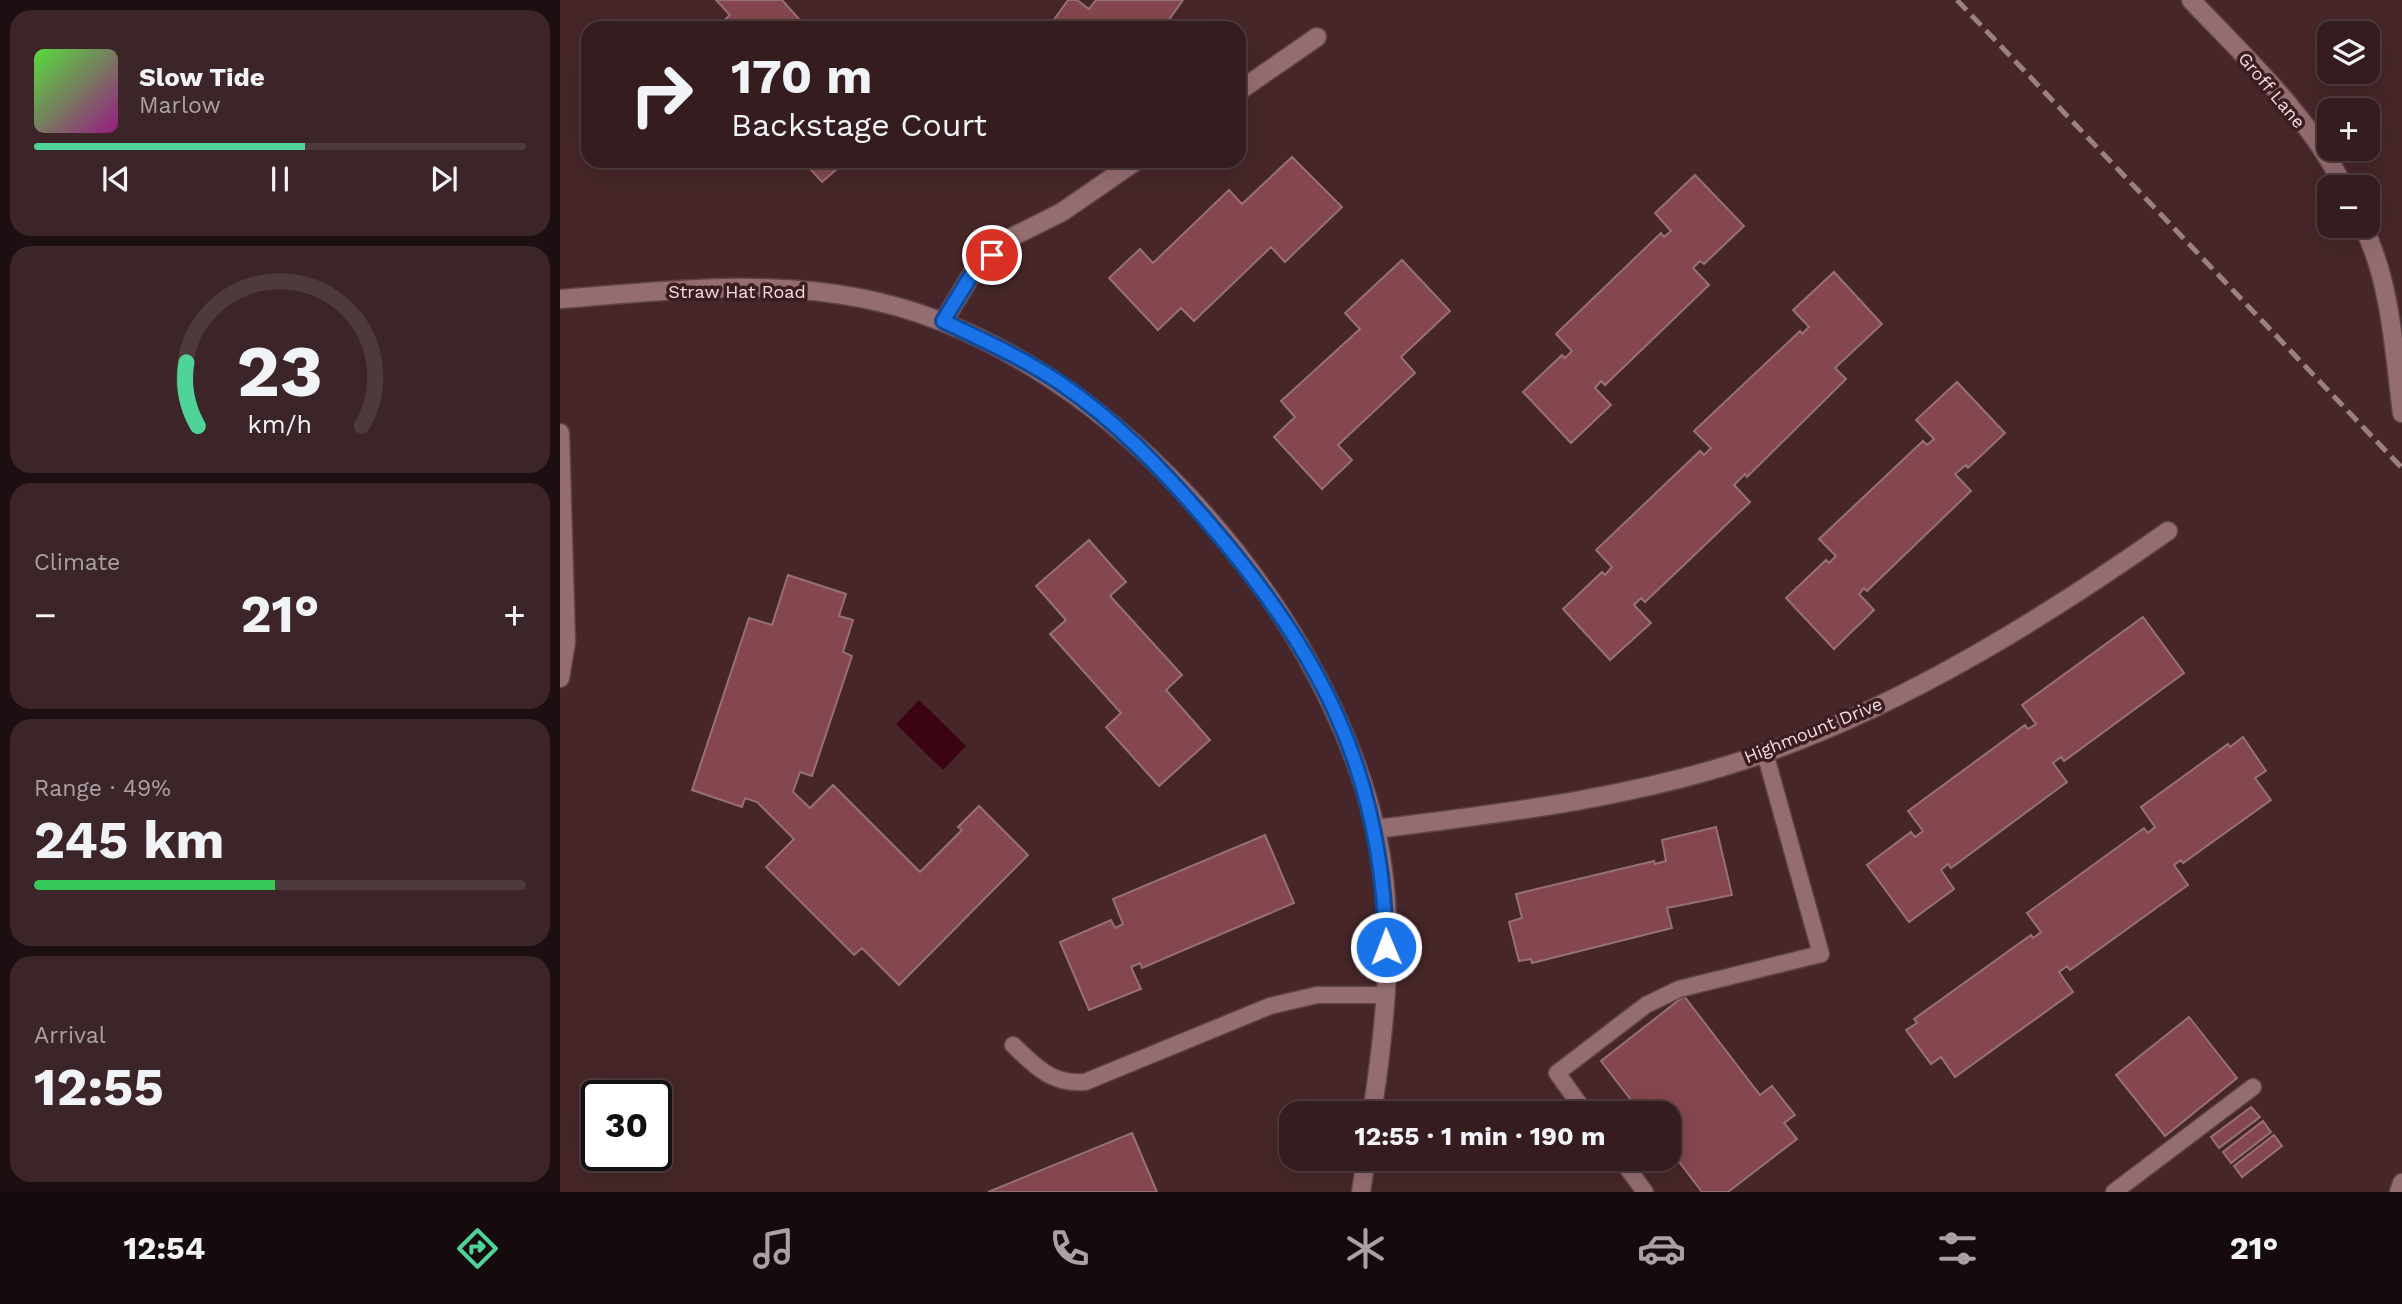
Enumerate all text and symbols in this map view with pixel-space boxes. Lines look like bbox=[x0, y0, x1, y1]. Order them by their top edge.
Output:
map controls bbox=[2317, 21, 2380, 238]
button: layers bbox=[2317, 21, 2380, 84]
text: 170 m bbox=[731, 47, 872, 105]
street label: Groff Lane bbox=[2234, 48, 2310, 132]
icon: right bbox=[616, 49, 707, 140]
text: Slow Tide bbox=[139, 62, 265, 92]
text: Marlow bbox=[139, 92, 221, 119]
button: + bbox=[2317, 98, 2380, 161]
text: Backstage Court bbox=[731, 106, 987, 144]
icon: previous bbox=[97, 160, 135, 198]
icon: pause bbox=[261, 160, 299, 198]
icon: next bbox=[425, 160, 463, 198]
button: − bbox=[2317, 175, 2380, 238]
pin bbox=[962, 225, 1022, 285]
icon: arrive bbox=[973, 236, 1011, 274]
street label: Straw Hat Road bbox=[668, 281, 806, 302]
text: 23 bbox=[237, 328, 323, 414]
text: km/h bbox=[248, 409, 312, 438]
text: Climate bbox=[34, 549, 120, 576]
text: 21° bbox=[240, 584, 320, 645]
text: − bbox=[34, 593, 57, 637]
text: + bbox=[503, 593, 526, 637]
street label: Highmount Drive bbox=[1741, 693, 1885, 767]
text: Range · 49% bbox=[34, 775, 171, 802]
text: 245 km bbox=[34, 810, 224, 871]
position arrow bbox=[1349, 910, 1423, 984]
text: Arrival bbox=[34, 1022, 106, 1049]
text: 12:55 bbox=[34, 1057, 164, 1118]
speed limit sign: 30 bbox=[581, 1080, 672, 1171]
text: 12:55 · 1 min · 190 m bbox=[1354, 1121, 1606, 1151]
icon: directions bbox=[453, 1224, 502, 1273]
icon: music bbox=[749, 1224, 798, 1273]
icon: phone bbox=[1045, 1224, 1094, 1273]
icon: climate bbox=[1341, 1224, 1390, 1273]
icon: car bbox=[1637, 1224, 1686, 1273]
icon: filters bbox=[1933, 1224, 1982, 1273]
text: 12:54 bbox=[124, 1229, 205, 1267]
text: 21° bbox=[2230, 1229, 2278, 1267]

